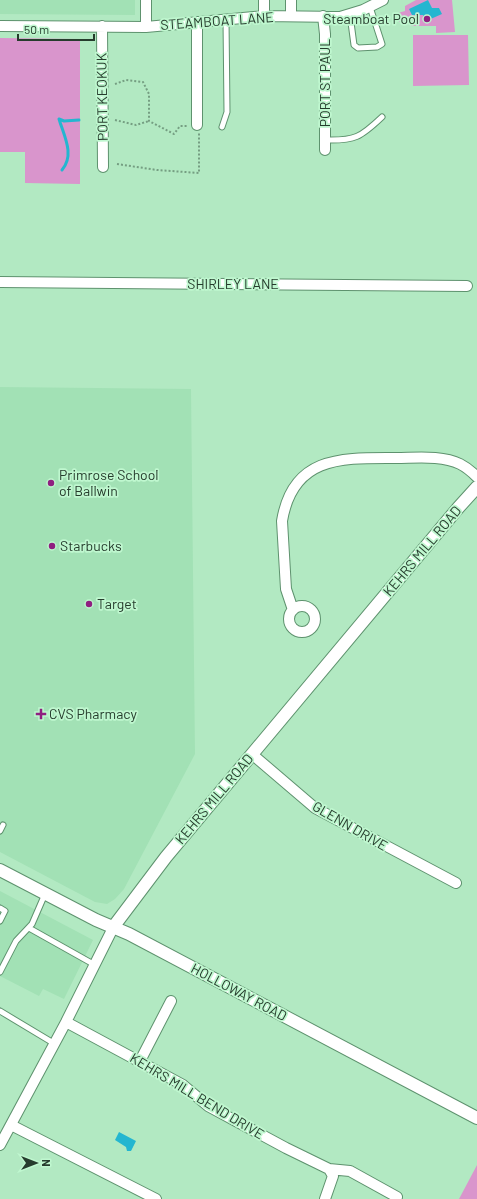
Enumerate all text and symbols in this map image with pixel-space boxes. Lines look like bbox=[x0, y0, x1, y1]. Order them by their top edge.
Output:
street label: STEAMBOAT LANE bbox=[160, 8, 274, 33]
place label: Steamboat Pool bbox=[323, 10, 419, 27]
marker: Steamboat Pool bbox=[422, 14, 432, 24]
scale bar bbox=[18, 16, 94, 42]
text: 50 m bbox=[24, 22, 49, 36]
street label: PORT ST PAUL bbox=[316, 39, 333, 127]
street label: PORT KEOKUK bbox=[92, 52, 111, 141]
street label: SHIRLEY LANE bbox=[187, 275, 279, 292]
place label: Primrose School of Ballwin bbox=[59, 466, 159, 499]
marker: Primrose School of Ballwin bbox=[46, 478, 56, 488]
street label: KEHRS MILL ROAD bbox=[379, 502, 464, 599]
place label: Starbucks bbox=[60, 537, 122, 554]
marker: Starbucks bbox=[47, 541, 57, 551]
place label: Target bbox=[97, 595, 137, 612]
marker: Target bbox=[84, 599, 94, 609]
place label: CVS Pharmacy bbox=[49, 705, 138, 722]
marker: CVS Pharmacy bbox=[36, 709, 46, 719]
street label: KEHRS MILL ROAD bbox=[171, 750, 256, 847]
street label: GLENN DRIVE bbox=[310, 797, 391, 854]
street label: HOLLOWAY ROAD bbox=[188, 959, 290, 1024]
street label: KEHRS MILL BEND DRIVE bbox=[127, 1049, 267, 1142]
north arrow bbox=[16, 1143, 56, 1183]
text: N bbox=[40, 1159, 53, 1167]

